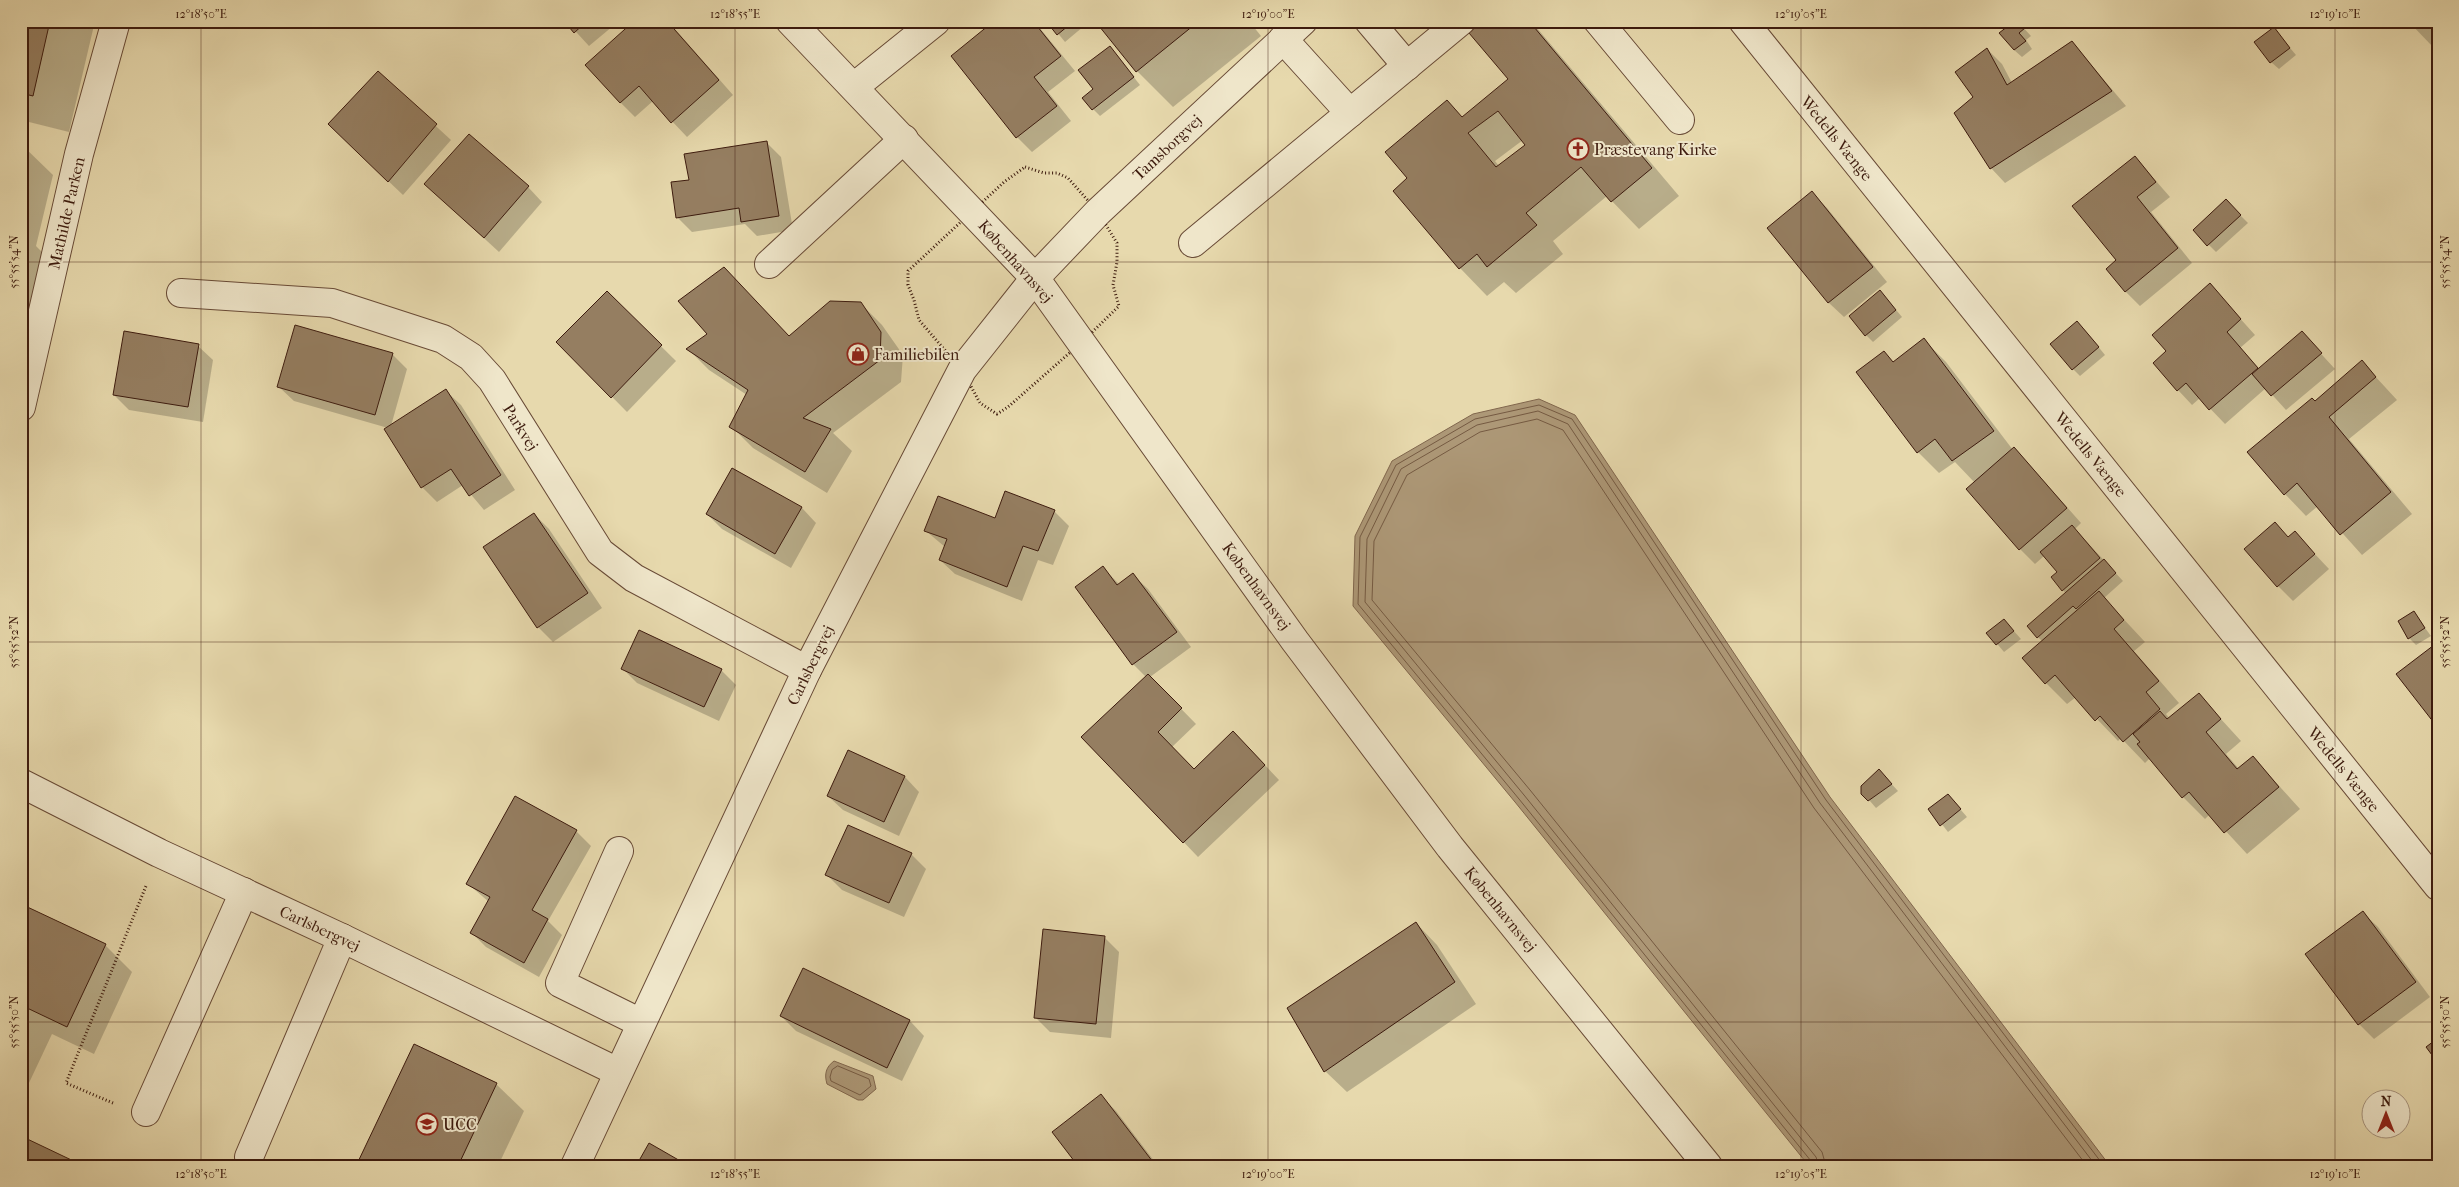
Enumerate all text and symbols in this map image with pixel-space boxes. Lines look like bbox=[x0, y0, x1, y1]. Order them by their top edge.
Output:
text: 12°18'50"E bbox=[175, 7, 227, 21]
text: 12°18'55"E bbox=[710, 7, 760, 21]
text: 12°19'00"E bbox=[1241, 7, 1295, 21]
text: 12°19'05"E bbox=[1775, 7, 1827, 21]
text: 12°19'10"E bbox=[2310, 7, 2360, 21]
street label: Wedells Vænge bbox=[1796, 91, 1877, 185]
street label: Tamsborgvej bbox=[1129, 111, 1206, 184]
church icon: Præstevang Kirke bbox=[1566, 137, 1590, 161]
place label: Præstevang Kirke bbox=[1594, 140, 1717, 159]
street label: Mathilde Parken bbox=[44, 154, 89, 271]
street label: Københavnsvej bbox=[974, 216, 1057, 307]
text: 55°55'54"N bbox=[7, 235, 21, 289]
text: 55°55'54"N bbox=[2438, 235, 2452, 289]
shop icon: Familiebilen bbox=[846, 342, 870, 366]
place label: Familiebilen bbox=[874, 345, 960, 364]
street label: Parkvej bbox=[499, 400, 542, 454]
street label: Wedells Vænge bbox=[2050, 407, 2131, 501]
street label: Københavnsvej bbox=[1218, 539, 1295, 634]
text: 55°55'52"N bbox=[7, 616, 21, 668]
text: 55°55'52"N bbox=[2438, 616, 2452, 668]
street label: Carlsbergvej bbox=[783, 622, 838, 708]
street label: Wedells Vænge bbox=[2303, 722, 2384, 816]
street label: Københavnsvej bbox=[1460, 863, 1541, 956]
street label: Carlsbergvej bbox=[277, 902, 363, 955]
text: 55°55'50"N bbox=[7, 995, 21, 1049]
text: 55°55'50"N bbox=[2438, 995, 2452, 1049]
north arrow bbox=[2362, 1090, 2412, 1140]
text: N bbox=[2381, 1093, 2392, 1110]
school or university icon: UCC bbox=[415, 1112, 439, 1136]
place label: UCC bbox=[443, 1115, 477, 1134]
text: 12°18'50"E bbox=[175, 1167, 227, 1181]
text: 12°18'55"E bbox=[710, 1167, 760, 1181]
text: 12°19'00"E bbox=[1241, 1167, 1295, 1181]
text: 12°19'05"E bbox=[1775, 1167, 1827, 1181]
text: 12°19'10"E bbox=[2310, 1167, 2360, 1181]

